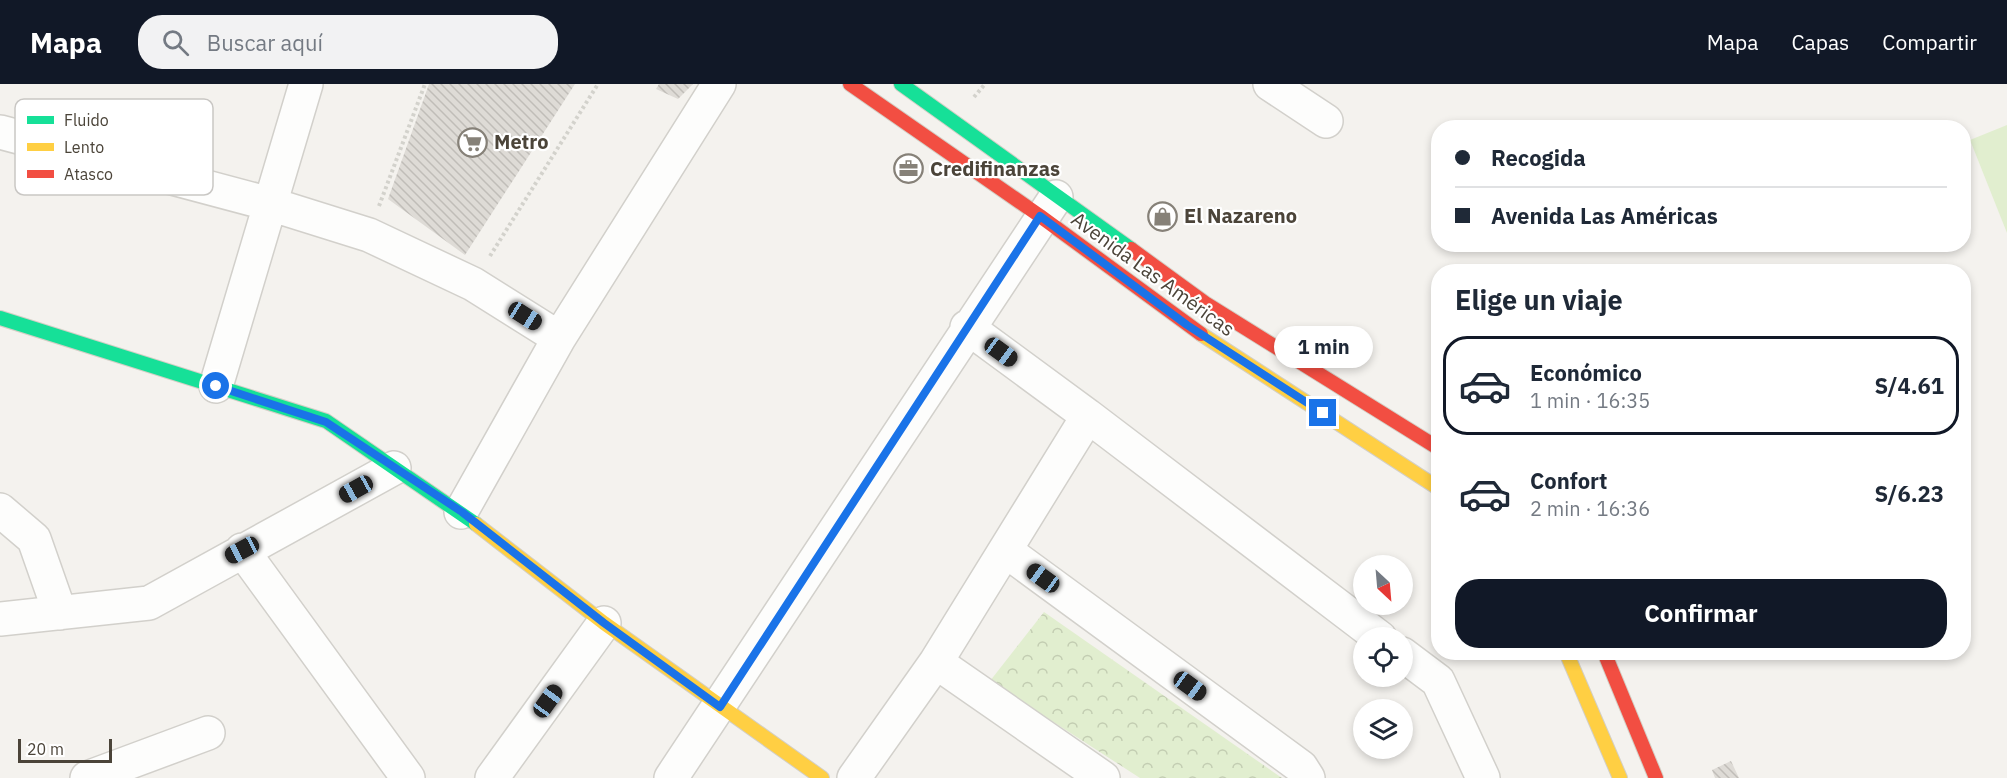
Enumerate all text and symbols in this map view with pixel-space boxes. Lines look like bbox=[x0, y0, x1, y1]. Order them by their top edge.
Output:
search box bbox=[138, 15, 558, 69]
text: Mapa bbox=[30, 24, 102, 61]
icon: search bbox=[159, 26, 192, 59]
text: Buscar aquí bbox=[207, 28, 323, 57]
text: Mapa bbox=[1707, 28, 1758, 56]
text: Capas bbox=[1791, 28, 1849, 56]
text: Compartir bbox=[1882, 28, 1977, 56]
legend bbox=[15, 99, 213, 195]
text: Fluido bbox=[64, 110, 109, 130]
supermarket icon: Metro bbox=[457, 126, 489, 158]
place label: Metro bbox=[494, 128, 549, 155]
text: Lento bbox=[64, 137, 104, 157]
text: Recogida bbox=[1491, 143, 1586, 172]
office icon: Credifinanzas bbox=[893, 153, 925, 185]
place label: Credifinanzas bbox=[930, 155, 1060, 182]
text: Atasco bbox=[64, 164, 113, 184]
shop icon: El Nazareno bbox=[1147, 200, 1179, 232]
text: Avenida Las Américas bbox=[1491, 201, 1718, 230]
place label: El Nazareno bbox=[1184, 202, 1297, 229]
street label: Avenida Las Américas bbox=[1066, 205, 1240, 342]
text: Elige un viaje bbox=[1455, 282, 1623, 317]
car bbox=[505, 299, 545, 333]
callout: 1 min bbox=[1274, 326, 1372, 368]
text: 1 min bbox=[1297, 333, 1350, 360]
car bbox=[981, 334, 1021, 370]
text: Económico bbox=[1530, 358, 1642, 387]
icon: car bbox=[1458, 359, 1512, 413]
text: S/4.61 bbox=[1875, 371, 1944, 400]
route start bbox=[202, 372, 229, 399]
text: 1 min · 16:35 bbox=[1530, 387, 1650, 414]
route end bbox=[1309, 399, 1336, 426]
text: Confort bbox=[1530, 466, 1608, 495]
icon: car bbox=[1458, 467, 1512, 521]
car bbox=[336, 472, 376, 506]
text: S/6.23 bbox=[1875, 479, 1944, 508]
text: 2 min · 16:36 bbox=[1530, 495, 1650, 522]
car bbox=[222, 534, 262, 566]
north arrow bbox=[1353, 555, 1413, 615]
map controls bbox=[1353, 555, 1413, 759]
car bbox=[1023, 560, 1063, 596]
button: Confirmar bbox=[1455, 579, 1947, 648]
button: locate bbox=[1353, 627, 1413, 687]
car bbox=[1170, 668, 1210, 704]
car bbox=[530, 681, 566, 721]
button: layers bbox=[1353, 699, 1413, 759]
scale bar bbox=[18, 736, 112, 764]
text: 20 m bbox=[27, 739, 64, 759]

